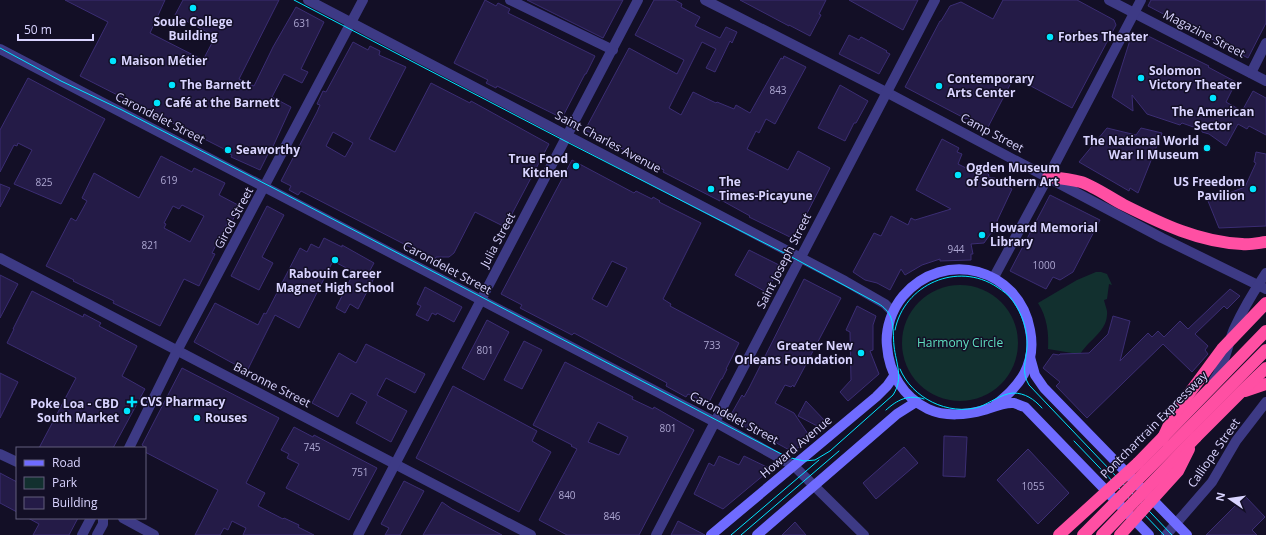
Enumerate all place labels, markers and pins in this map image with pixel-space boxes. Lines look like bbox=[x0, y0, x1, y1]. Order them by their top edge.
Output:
marker: Soule College Building bbox=[188, 3, 198, 13]
place label: Soule College Building bbox=[153, 13, 233, 44]
place label: Forbes Theater bbox=[1058, 28, 1149, 45]
marker: Forbes Theater bbox=[1045, 32, 1055, 42]
place label: Maison Métier bbox=[121, 52, 208, 69]
marker: Maison Métier bbox=[108, 56, 118, 66]
place label: Solomon Victory Theater bbox=[1149, 62, 1242, 93]
place label: Contemporary Arts Center bbox=[947, 70, 1034, 101]
marker: Solomon Victory Theater bbox=[1136, 73, 1146, 83]
place label: The Barnett bbox=[180, 76, 251, 93]
marker: The Barnett bbox=[167, 80, 177, 90]
marker: Contemporary Arts Center bbox=[934, 81, 944, 91]
marker: The American Sector bbox=[1208, 93, 1218, 103]
place label: Café at the Barnett bbox=[165, 94, 280, 111]
marker: Café at the Barnett bbox=[152, 98, 162, 108]
place label: The American Sector bbox=[1172, 103, 1254, 134]
place label: The National World War II Museum bbox=[1083, 132, 1199, 163]
place label: Seaworthy bbox=[236, 141, 300, 158]
marker: The National World War II Museum bbox=[1202, 143, 1212, 153]
marker: Seaworthy bbox=[223, 145, 233, 155]
place label: True Food Kitchen bbox=[508, 150, 568, 181]
place label: Ogden Museum of Southern Art bbox=[966, 159, 1060, 190]
marker: True Food Kitchen bbox=[571, 161, 581, 171]
marker: Ogden Museum of Southern Art bbox=[953, 170, 963, 180]
place label: The Times-Picayune bbox=[719, 173, 813, 204]
place label: US Freedom Pavilion bbox=[1173, 173, 1245, 204]
marker: The Times-Picayune bbox=[706, 184, 716, 194]
marker: US Freedom Pavilion bbox=[1248, 184, 1258, 194]
place label: Howard Memorial Library bbox=[990, 219, 1098, 250]
marker: Howard Memorial Library bbox=[977, 230, 987, 240]
marker: Rabouin Career Magnet High School bbox=[330, 255, 340, 265]
place label: Rabouin Career Magnet High School bbox=[276, 265, 394, 296]
place label: Greater New Orleans Foundation bbox=[734, 337, 854, 368]
marker: Greater New Orleans Foundation bbox=[856, 348, 866, 358]
place label: CVS Pharmacy bbox=[140, 393, 225, 410]
place label: Poke Loa - CBD South Market bbox=[30, 395, 119, 426]
marker: CVS Pharmacy bbox=[127, 397, 137, 407]
marker: Poke Loa - CBD South Market bbox=[122, 406, 132, 416]
place label: Rouses bbox=[205, 409, 247, 426]
marker: Rouses bbox=[192, 413, 202, 423]

